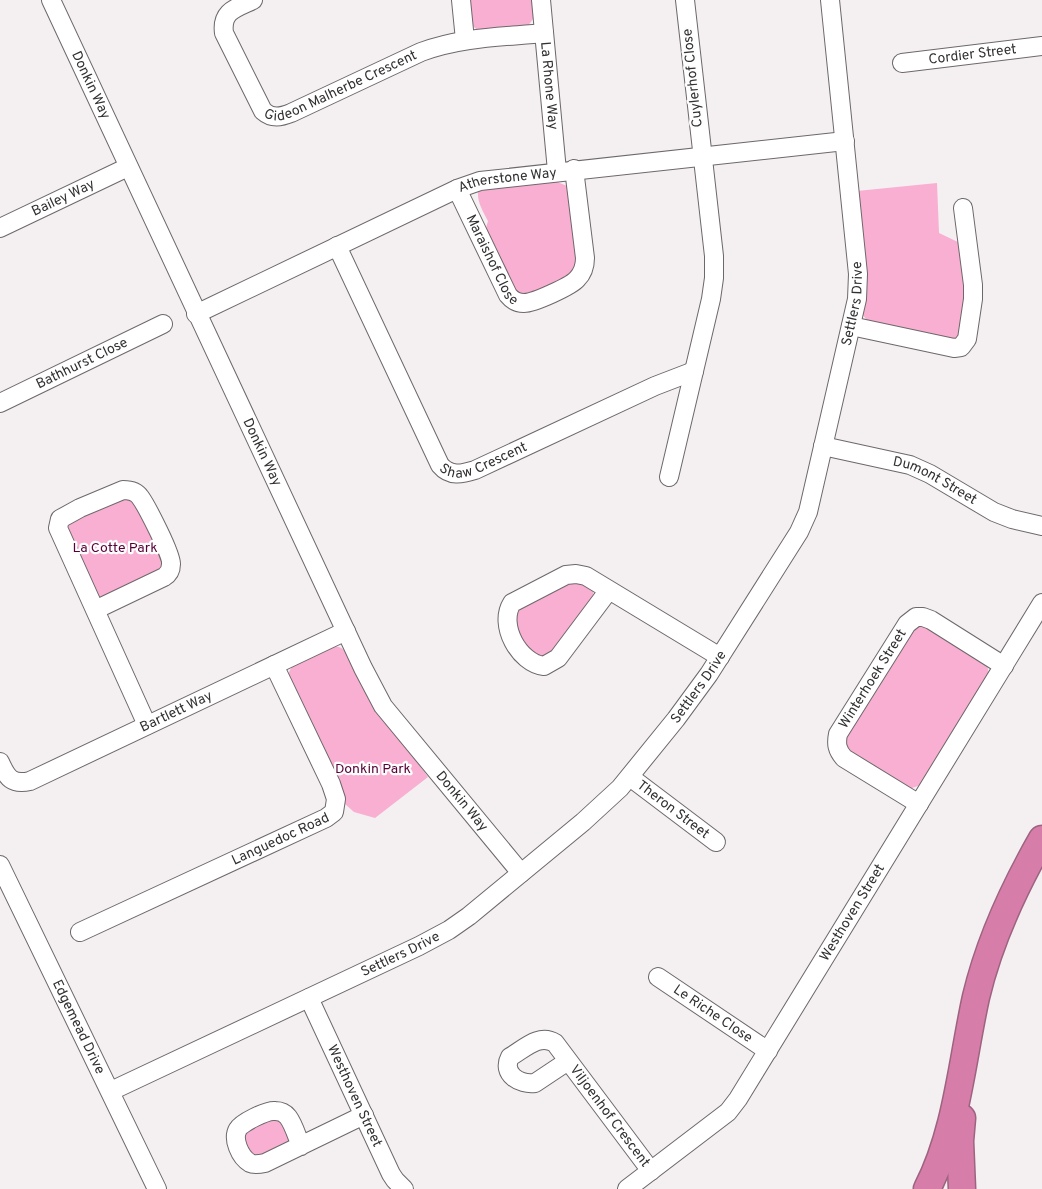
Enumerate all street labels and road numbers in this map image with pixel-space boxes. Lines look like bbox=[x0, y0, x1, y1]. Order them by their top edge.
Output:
street label: Cuylerhof Close bbox=[679, 28, 707, 128]
street label: La Rhone Way bbox=[536, 41, 562, 130]
street label: Cordier Street bbox=[928, 41, 1017, 68]
street label: Gideon Malherbe Crescent bbox=[261, 47, 420, 125]
street label: Donkin Way bbox=[68, 48, 114, 122]
street label: Atherstone Way bbox=[456, 164, 558, 196]
street label: Bailey Way bbox=[29, 176, 97, 220]
street label: Maraishof Close bbox=[462, 212, 521, 309]
street label: Settlers Drive bbox=[838, 261, 867, 348]
street label: Bathhurst Close bbox=[33, 334, 131, 393]
street label: Donkin Way bbox=[239, 415, 285, 489]
street label: Shaw Crescent bbox=[436, 438, 530, 482]
street label: Dumont Street bbox=[891, 453, 980, 508]
street label: Winterhoek Street bbox=[835, 626, 910, 732]
street label: Settlers Drive bbox=[667, 647, 730, 727]
street label: Bartlett Way bbox=[137, 687, 215, 736]
street label: Donkin Way bbox=[432, 768, 492, 835]
street label: Theron Street bbox=[633, 777, 713, 842]
street label: Languedoc Road bbox=[229, 809, 332, 869]
street label: Westhoven Street bbox=[816, 861, 888, 964]
street label: Settlers Drive bbox=[358, 928, 443, 981]
street label: Edgemead Drive bbox=[48, 977, 109, 1077]
street label: Le Riche Close bbox=[670, 981, 756, 1047]
street label: Westhoven Street bbox=[324, 1042, 386, 1150]
street label: Viljoenhof Crescent bbox=[566, 1061, 654, 1170]

